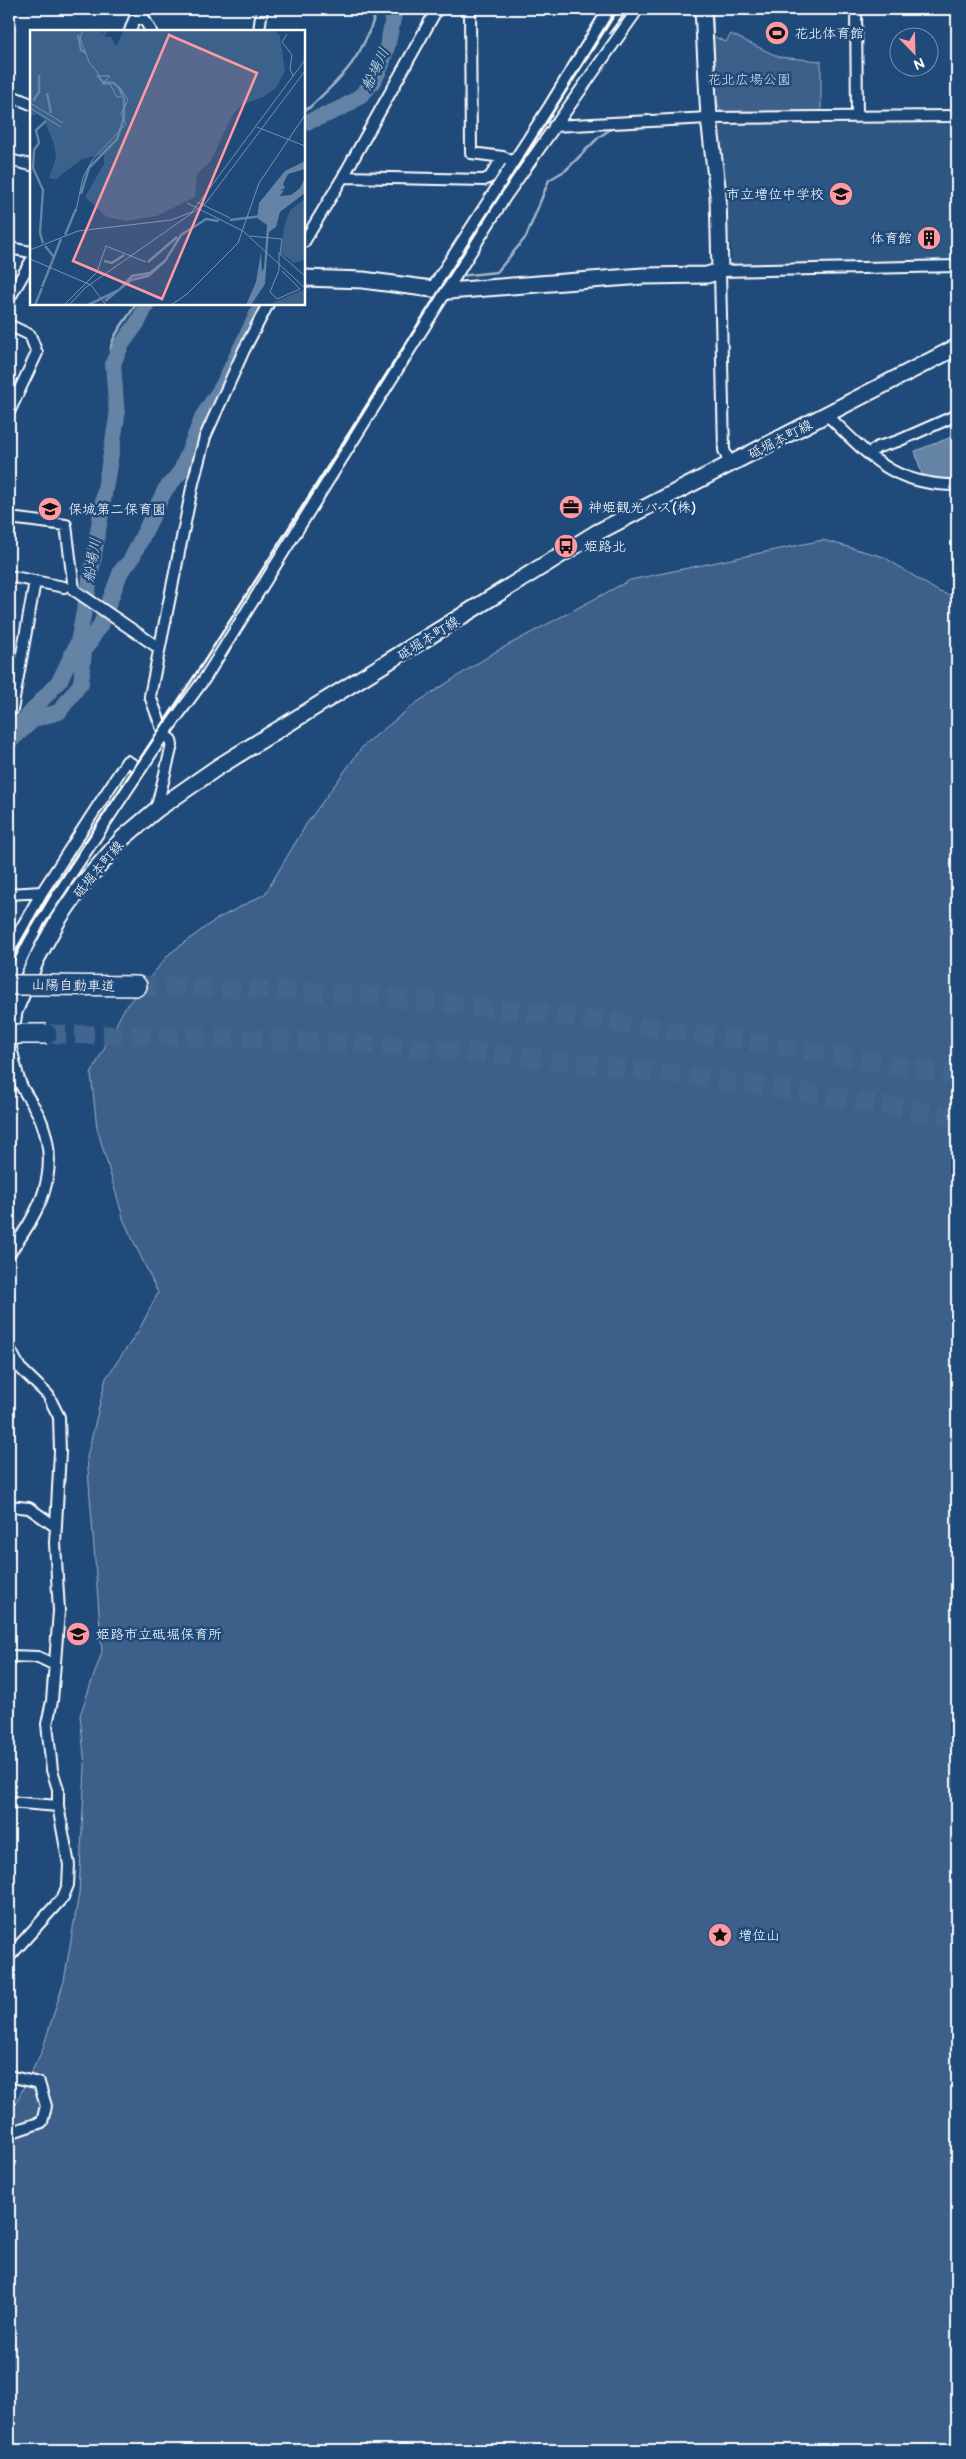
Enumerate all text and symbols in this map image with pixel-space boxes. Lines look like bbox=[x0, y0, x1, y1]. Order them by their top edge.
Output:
sports icon: 花北体育館 bbox=[764, 20, 790, 46]
place label: 花北体育館 bbox=[794, 25, 864, 42]
north arrow bbox=[888, 28, 938, 78]
inset map bbox=[30, 30, 305, 305]
water label: 船場川 bbox=[357, 45, 394, 94]
text: N bbox=[911, 54, 927, 73]
park label: 花北広場公園 bbox=[707, 71, 791, 88]
school or university icon: 市立増位中学校 bbox=[828, 181, 854, 207]
place label: 市立増位中学校 bbox=[726, 186, 824, 203]
building icon: 体育館 bbox=[916, 225, 942, 251]
place label: 体育館 bbox=[870, 230, 912, 247]
street label: 砥堀本町線 bbox=[745, 416, 815, 463]
office icon: 神姫観光バス(株) bbox=[558, 494, 584, 520]
school or university icon: 保城第二保育園 bbox=[37, 496, 63, 522]
place label: 神姫観光バス(株) bbox=[588, 499, 696, 516]
place label: 保城第二保育園 bbox=[68, 501, 166, 518]
bus stop icon: 姫路北 bbox=[553, 533, 579, 559]
water label: 船場川 bbox=[79, 536, 106, 584]
place label: 姫路北 bbox=[584, 538, 626, 555]
street label: 砥堀本町線 bbox=[394, 613, 462, 664]
street label: 砥堀本町線 bbox=[69, 837, 127, 902]
street label: 山陽自動車道 bbox=[31, 976, 115, 995]
school or university icon: 姫路市立砥堀保育所 bbox=[65, 1621, 91, 1647]
place label: 姫路市立砥堀保育所 bbox=[96, 1626, 222, 1643]
place icon: 増位山 bbox=[707, 1922, 733, 1948]
place label: 増位山 bbox=[738, 1927, 780, 1944]

